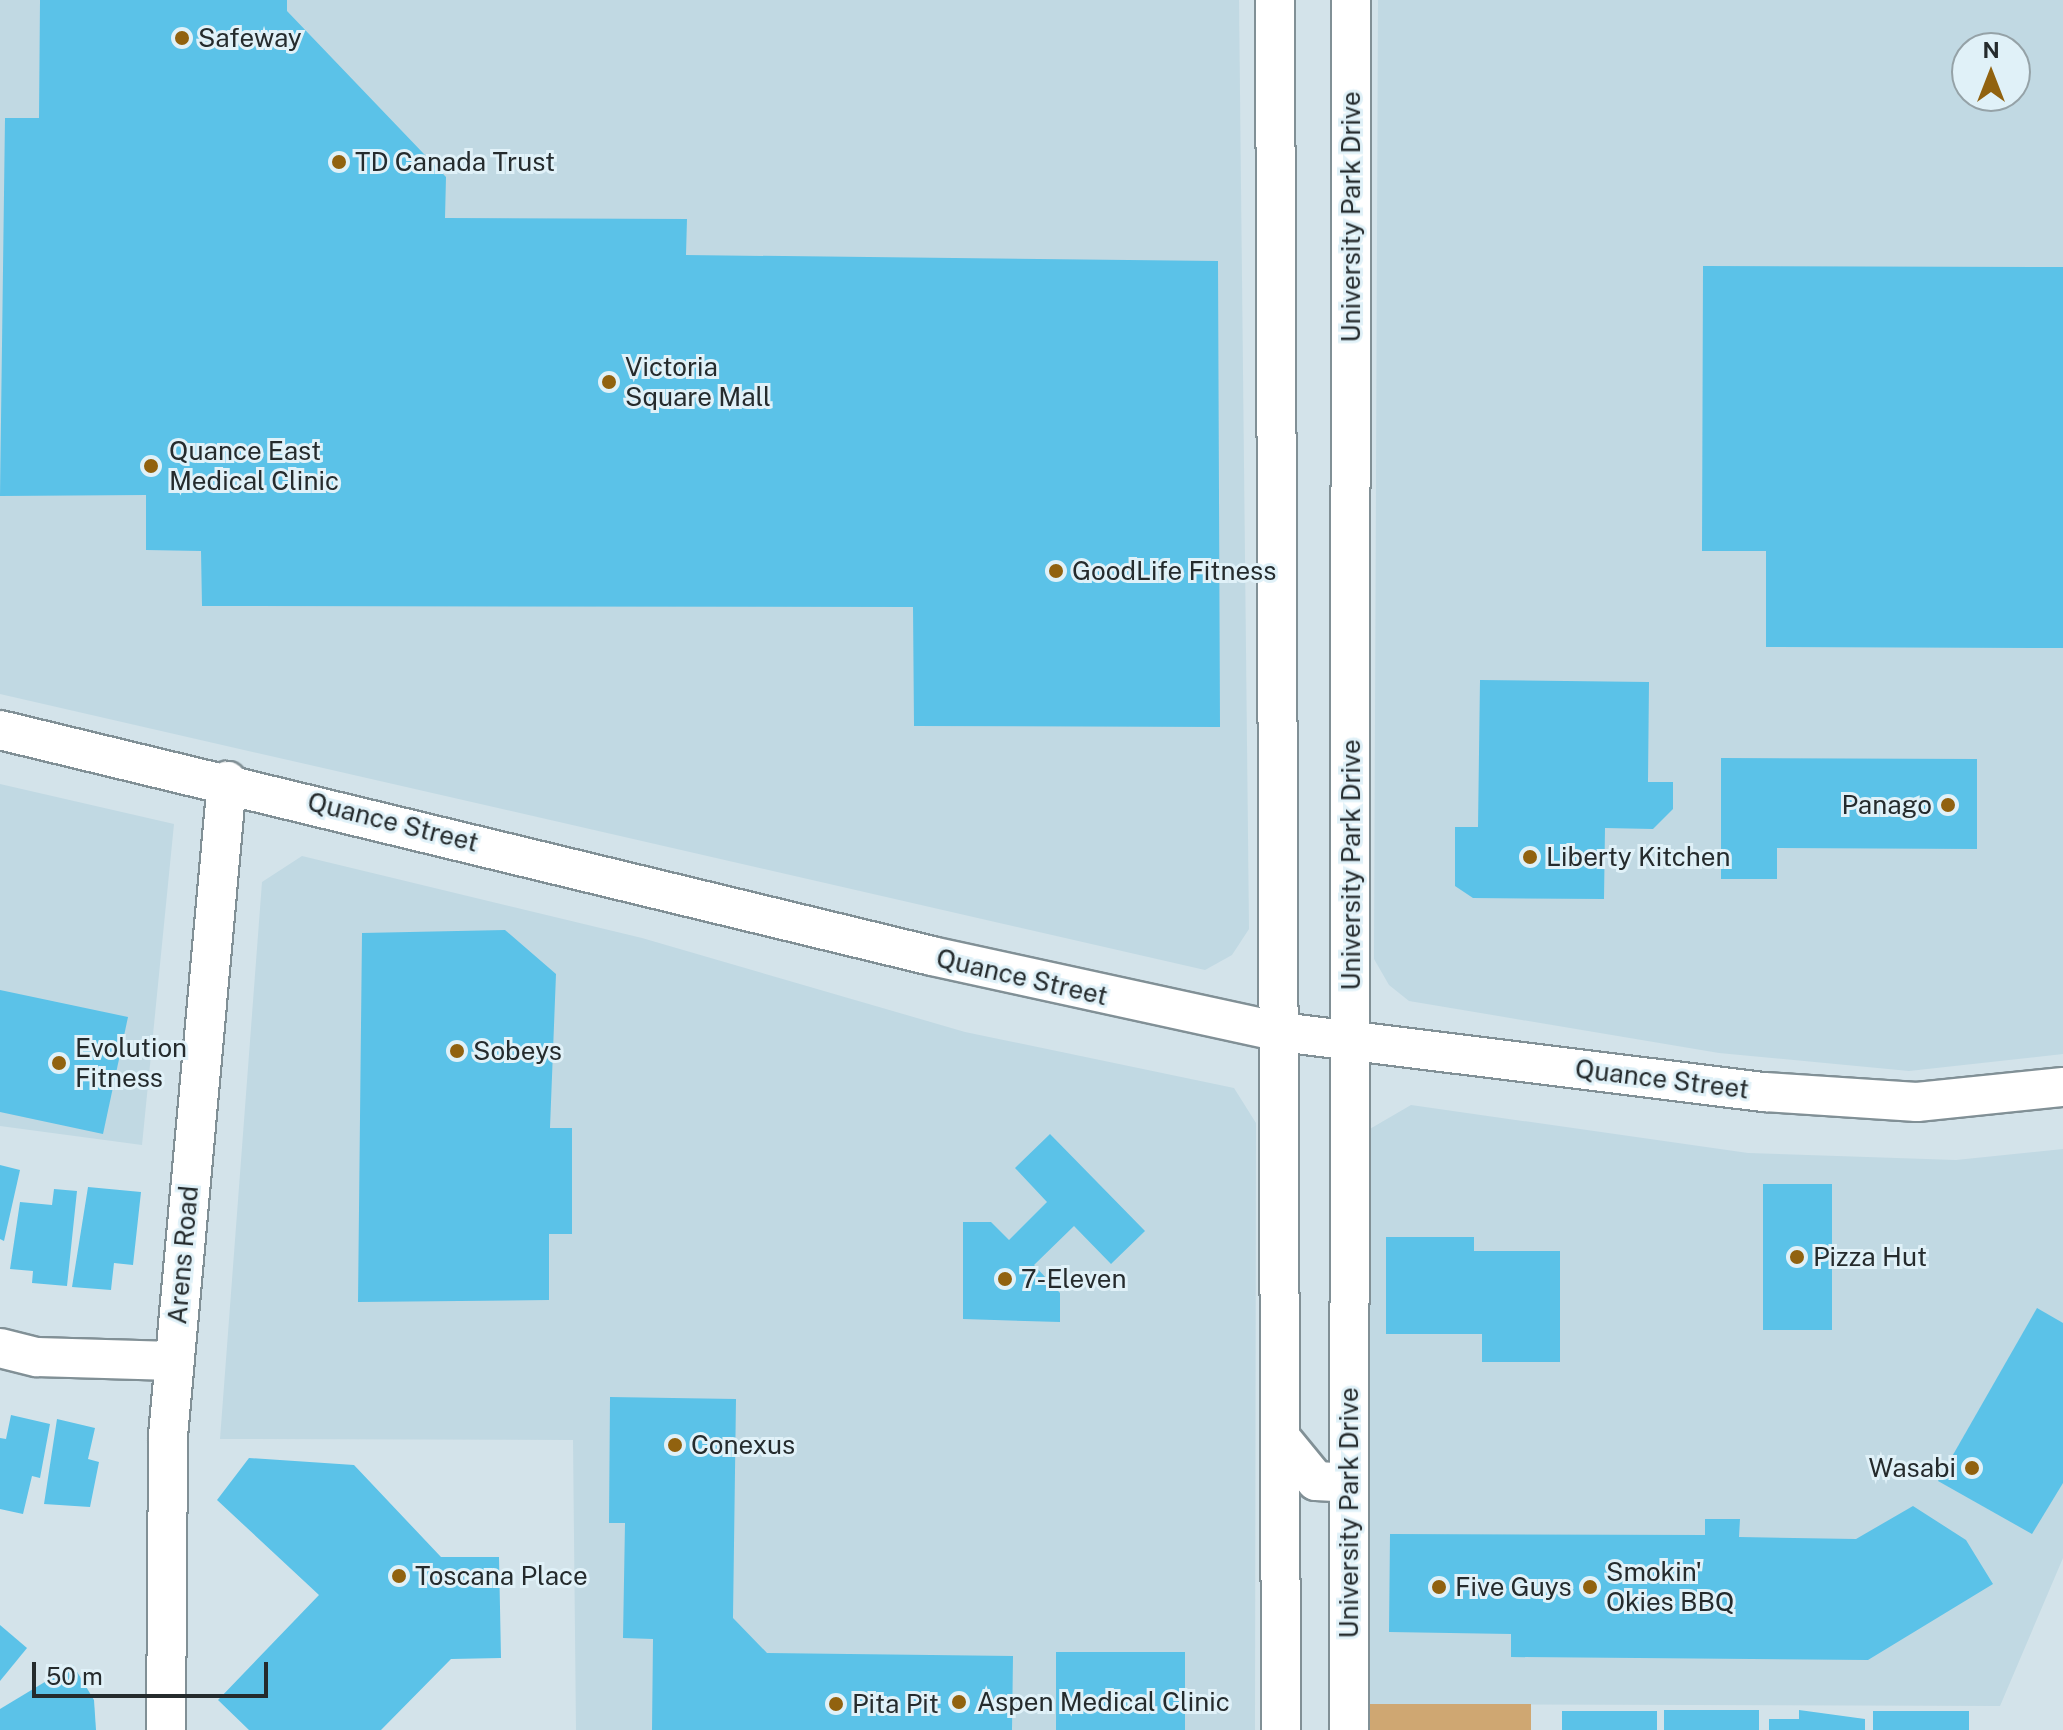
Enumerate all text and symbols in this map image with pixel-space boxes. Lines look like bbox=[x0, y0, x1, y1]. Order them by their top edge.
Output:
place label: Safeway bbox=[198, 22, 302, 54]
marker: Safeway bbox=[173, 29, 191, 47]
north arrow bbox=[1951, 32, 2031, 112]
text: N bbox=[1982, 37, 2000, 63]
street label: University Park Drive bbox=[1335, 91, 1367, 343]
place label: TD Canada Trust bbox=[355, 146, 555, 178]
marker: TD Canada Trust bbox=[330, 153, 348, 171]
place label: Victoria Square Mall bbox=[625, 351, 771, 412]
marker: Victoria Square Mall bbox=[600, 373, 618, 391]
place label: Quance East Medical Clinic bbox=[169, 435, 339, 496]
marker: Quance East Medical Clinic bbox=[140, 455, 162, 477]
place label: GoodLife Fitness bbox=[1072, 555, 1277, 587]
marker: GoodLife Fitness bbox=[1047, 562, 1065, 580]
street label: University Park Drive bbox=[1335, 739, 1367, 991]
street label: Quance Street bbox=[304, 786, 482, 858]
place label: Panago bbox=[1842, 789, 1932, 821]
marker: Panago bbox=[1939, 796, 1957, 814]
place label: Liberty Kitchen bbox=[1546, 841, 1731, 873]
marker: Liberty Kitchen bbox=[1521, 848, 1539, 866]
street label: Quance Street bbox=[933, 942, 1111, 1012]
place label: Evolution Fitness bbox=[75, 1032, 187, 1094]
place label: Sobeys bbox=[473, 1035, 562, 1067]
marker: Sobeys bbox=[448, 1042, 466, 1060]
street label: Quance Street bbox=[1573, 1053, 1751, 1105]
marker: Evolution Fitness bbox=[50, 1054, 68, 1072]
street label: Arens Road bbox=[161, 1184, 205, 1326]
place label: Pizza Hut bbox=[1813, 1241, 1927, 1273]
marker: Pizza Hut bbox=[1788, 1248, 1806, 1266]
place label: 7-Eleven bbox=[1021, 1263, 1126, 1295]
marker: 7-Eleven bbox=[996, 1270, 1014, 1288]
street label: University Park Drive bbox=[1333, 1387, 1365, 1639]
place label: Conexus bbox=[691, 1429, 795, 1461]
marker: Conexus bbox=[666, 1436, 684, 1454]
place label: Wasabi bbox=[1869, 1452, 1956, 1484]
marker: Wasabi bbox=[1963, 1459, 1981, 1477]
place label: Smokin' Okies BBQ bbox=[1606, 1556, 1734, 1618]
place label: Toscana Place bbox=[415, 1560, 588, 1592]
marker: Toscana Place bbox=[390, 1567, 408, 1585]
place label: Five Guys bbox=[1455, 1571, 1572, 1603]
marker: Five Guys bbox=[1430, 1578, 1448, 1596]
marker: Smokin' Okies BBQ bbox=[1581, 1578, 1599, 1596]
scale bar bbox=[36, 1646, 272, 1696]
text: 50 m bbox=[46, 1662, 103, 1690]
place label: Aspen Medical Clinic bbox=[977, 1686, 1230, 1718]
place label: Pita Pit bbox=[852, 1688, 939, 1720]
marker: Aspen Medical Clinic bbox=[948, 1691, 970, 1713]
marker: Pita Pit bbox=[827, 1695, 845, 1713]

